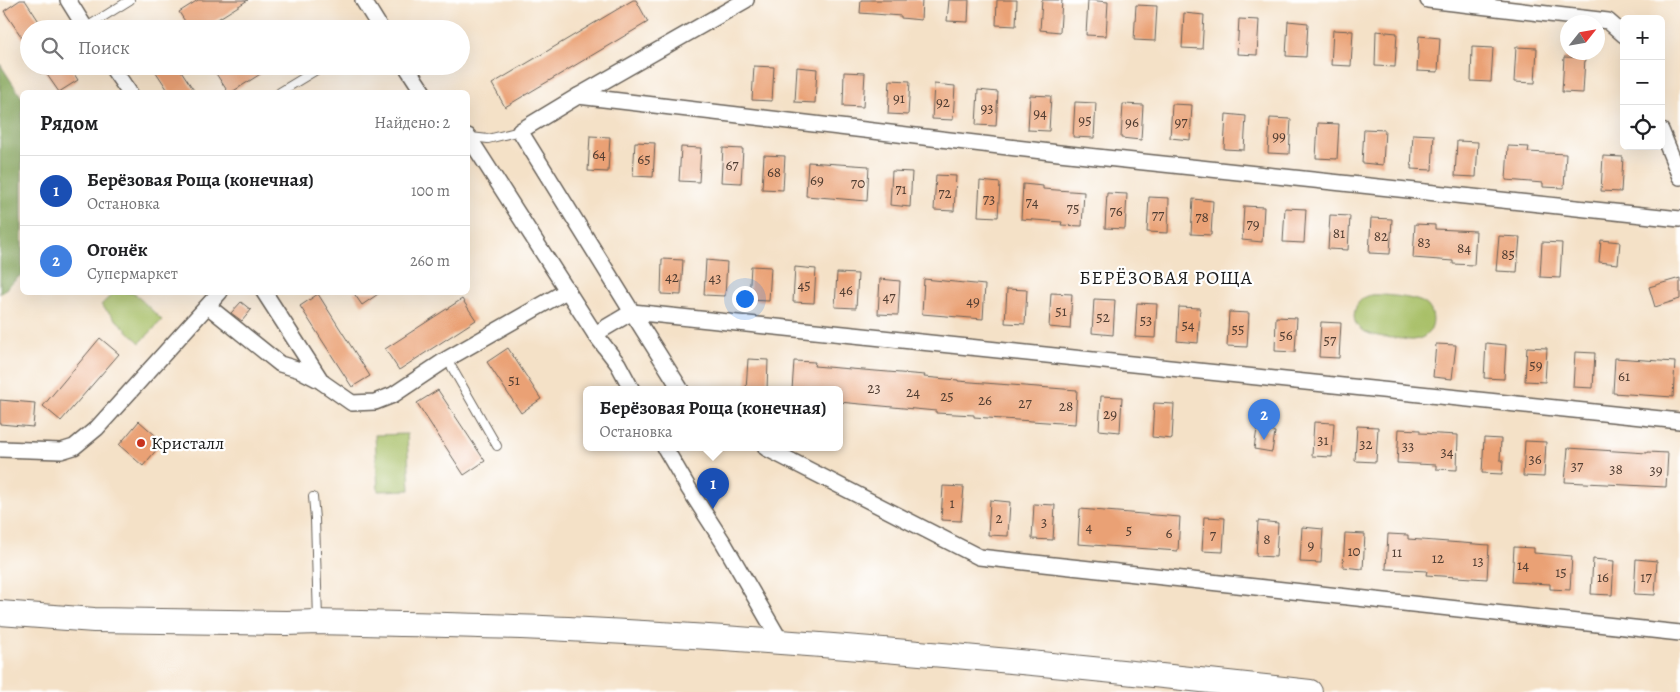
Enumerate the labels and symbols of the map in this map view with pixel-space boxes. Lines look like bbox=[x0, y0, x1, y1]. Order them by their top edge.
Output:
north arrow bbox=[1560, 15, 1605, 60]
house number: 91 bbox=[893, 88, 905, 108]
house number: 92 bbox=[936, 92, 950, 112]
house number: 93 bbox=[980, 98, 994, 118]
house number: 94 bbox=[1033, 103, 1047, 123]
house number: 95 bbox=[1078, 110, 1092, 130]
house number: 96 bbox=[1125, 112, 1139, 132]
house number: 97 bbox=[1174, 112, 1188, 132]
house number: 99 bbox=[1272, 126, 1286, 146]
house number: 64 bbox=[592, 144, 606, 164]
house number: 65 bbox=[637, 149, 651, 169]
house number: 67 bbox=[725, 155, 739, 175]
house number: 68 bbox=[767, 162, 781, 182]
house number: 69 bbox=[810, 170, 824, 190]
house number: 70 bbox=[851, 173, 865, 193]
house number: 71 bbox=[895, 179, 907, 199]
house number: 72 bbox=[938, 183, 952, 203]
house number: 73 bbox=[983, 189, 995, 209]
house number: 74 bbox=[1025, 192, 1039, 212]
house number: 75 bbox=[1067, 198, 1079, 218]
house number: 76 bbox=[1109, 201, 1123, 221]
house number: 77 bbox=[1152, 205, 1165, 225]
house number: 78 bbox=[1195, 207, 1209, 227]
house number: 79 bbox=[1246, 214, 1260, 234]
house number: 81 bbox=[1333, 223, 1345, 243]
house number: 82 bbox=[1374, 226, 1388, 246]
house number: 83 bbox=[1417, 232, 1431, 252]
house number: 84 bbox=[1457, 238, 1471, 258]
house number: 85 bbox=[1501, 244, 1515, 264]
district label: БЕРЁЗОВАЯ РОЩА bbox=[1079, 265, 1253, 291]
house number: 42 bbox=[665, 267, 679, 287]
house number: 43 bbox=[708, 268, 722, 288]
house number: 45 bbox=[797, 275, 811, 295]
house number: 46 bbox=[839, 280, 853, 300]
your location bbox=[732, 286, 758, 312]
house number: 47 bbox=[882, 287, 896, 307]
house number: 49 bbox=[966, 291, 980, 311]
house number: 51 bbox=[1055, 301, 1067, 321]
house number: 52 bbox=[1096, 307, 1110, 327]
house number: 53 bbox=[1140, 310, 1152, 330]
house number: 54 bbox=[1181, 315, 1195, 335]
house number: 55 bbox=[1232, 319, 1244, 339]
house number: 56 bbox=[1279, 325, 1293, 345]
house number: 57 bbox=[1324, 330, 1337, 350]
house number: 59 bbox=[1529, 355, 1543, 375]
house number: 61 bbox=[1618, 366, 1630, 386]
house number: 51 bbox=[508, 370, 520, 390]
house number: 23 bbox=[867, 378, 881, 398]
house number: 24 bbox=[906, 382, 920, 402]
house number: 25 bbox=[940, 386, 954, 406]
house number: 26 bbox=[978, 390, 992, 410]
house number: 27 bbox=[1018, 393, 1032, 413]
house number: 28 bbox=[1059, 396, 1073, 416]
pin: 2 bbox=[1248, 399, 1280, 440]
house number: 29 bbox=[1103, 404, 1117, 424]
house number: 31 bbox=[1317, 430, 1329, 450]
place label: Кристалл bbox=[151, 431, 224, 455]
house number: 32 bbox=[1359, 434, 1373, 454]
house number: 33 bbox=[1402, 436, 1414, 456]
marker: Кристалл bbox=[135, 437, 147, 449]
house number: 34 bbox=[1440, 442, 1454, 462]
house number: 36 bbox=[1528, 449, 1542, 469]
house number: 37 bbox=[1571, 456, 1584, 476]
house number: 38 bbox=[1609, 459, 1623, 479]
house number: 39 bbox=[1649, 460, 1663, 480]
pin: 1 bbox=[697, 468, 729, 509]
house number: 1 bbox=[949, 493, 955, 513]
house number: 2 bbox=[995, 508, 1003, 528]
house number: 3 bbox=[1041, 512, 1047, 532]
house number: 4 bbox=[1086, 517, 1093, 537]
house number: 5 bbox=[1126, 520, 1132, 540]
house number: 6 bbox=[1166, 523, 1173, 543]
house number: 7 bbox=[1210, 525, 1217, 545]
house number: 8 bbox=[1263, 529, 1271, 549]
house number: 9 bbox=[1308, 535, 1315, 555]
house number: 10 bbox=[1347, 541, 1361, 561]
house number: 11 bbox=[1392, 542, 1402, 562]
house number: 12 bbox=[1432, 548, 1444, 568]
house number: 13 bbox=[1472, 551, 1484, 571]
house number: 14 bbox=[1517, 555, 1529, 575]
house number: 15 bbox=[1555, 562, 1567, 582]
house number: 16 bbox=[1597, 567, 1609, 587]
house number: 17 bbox=[1640, 567, 1652, 587]

